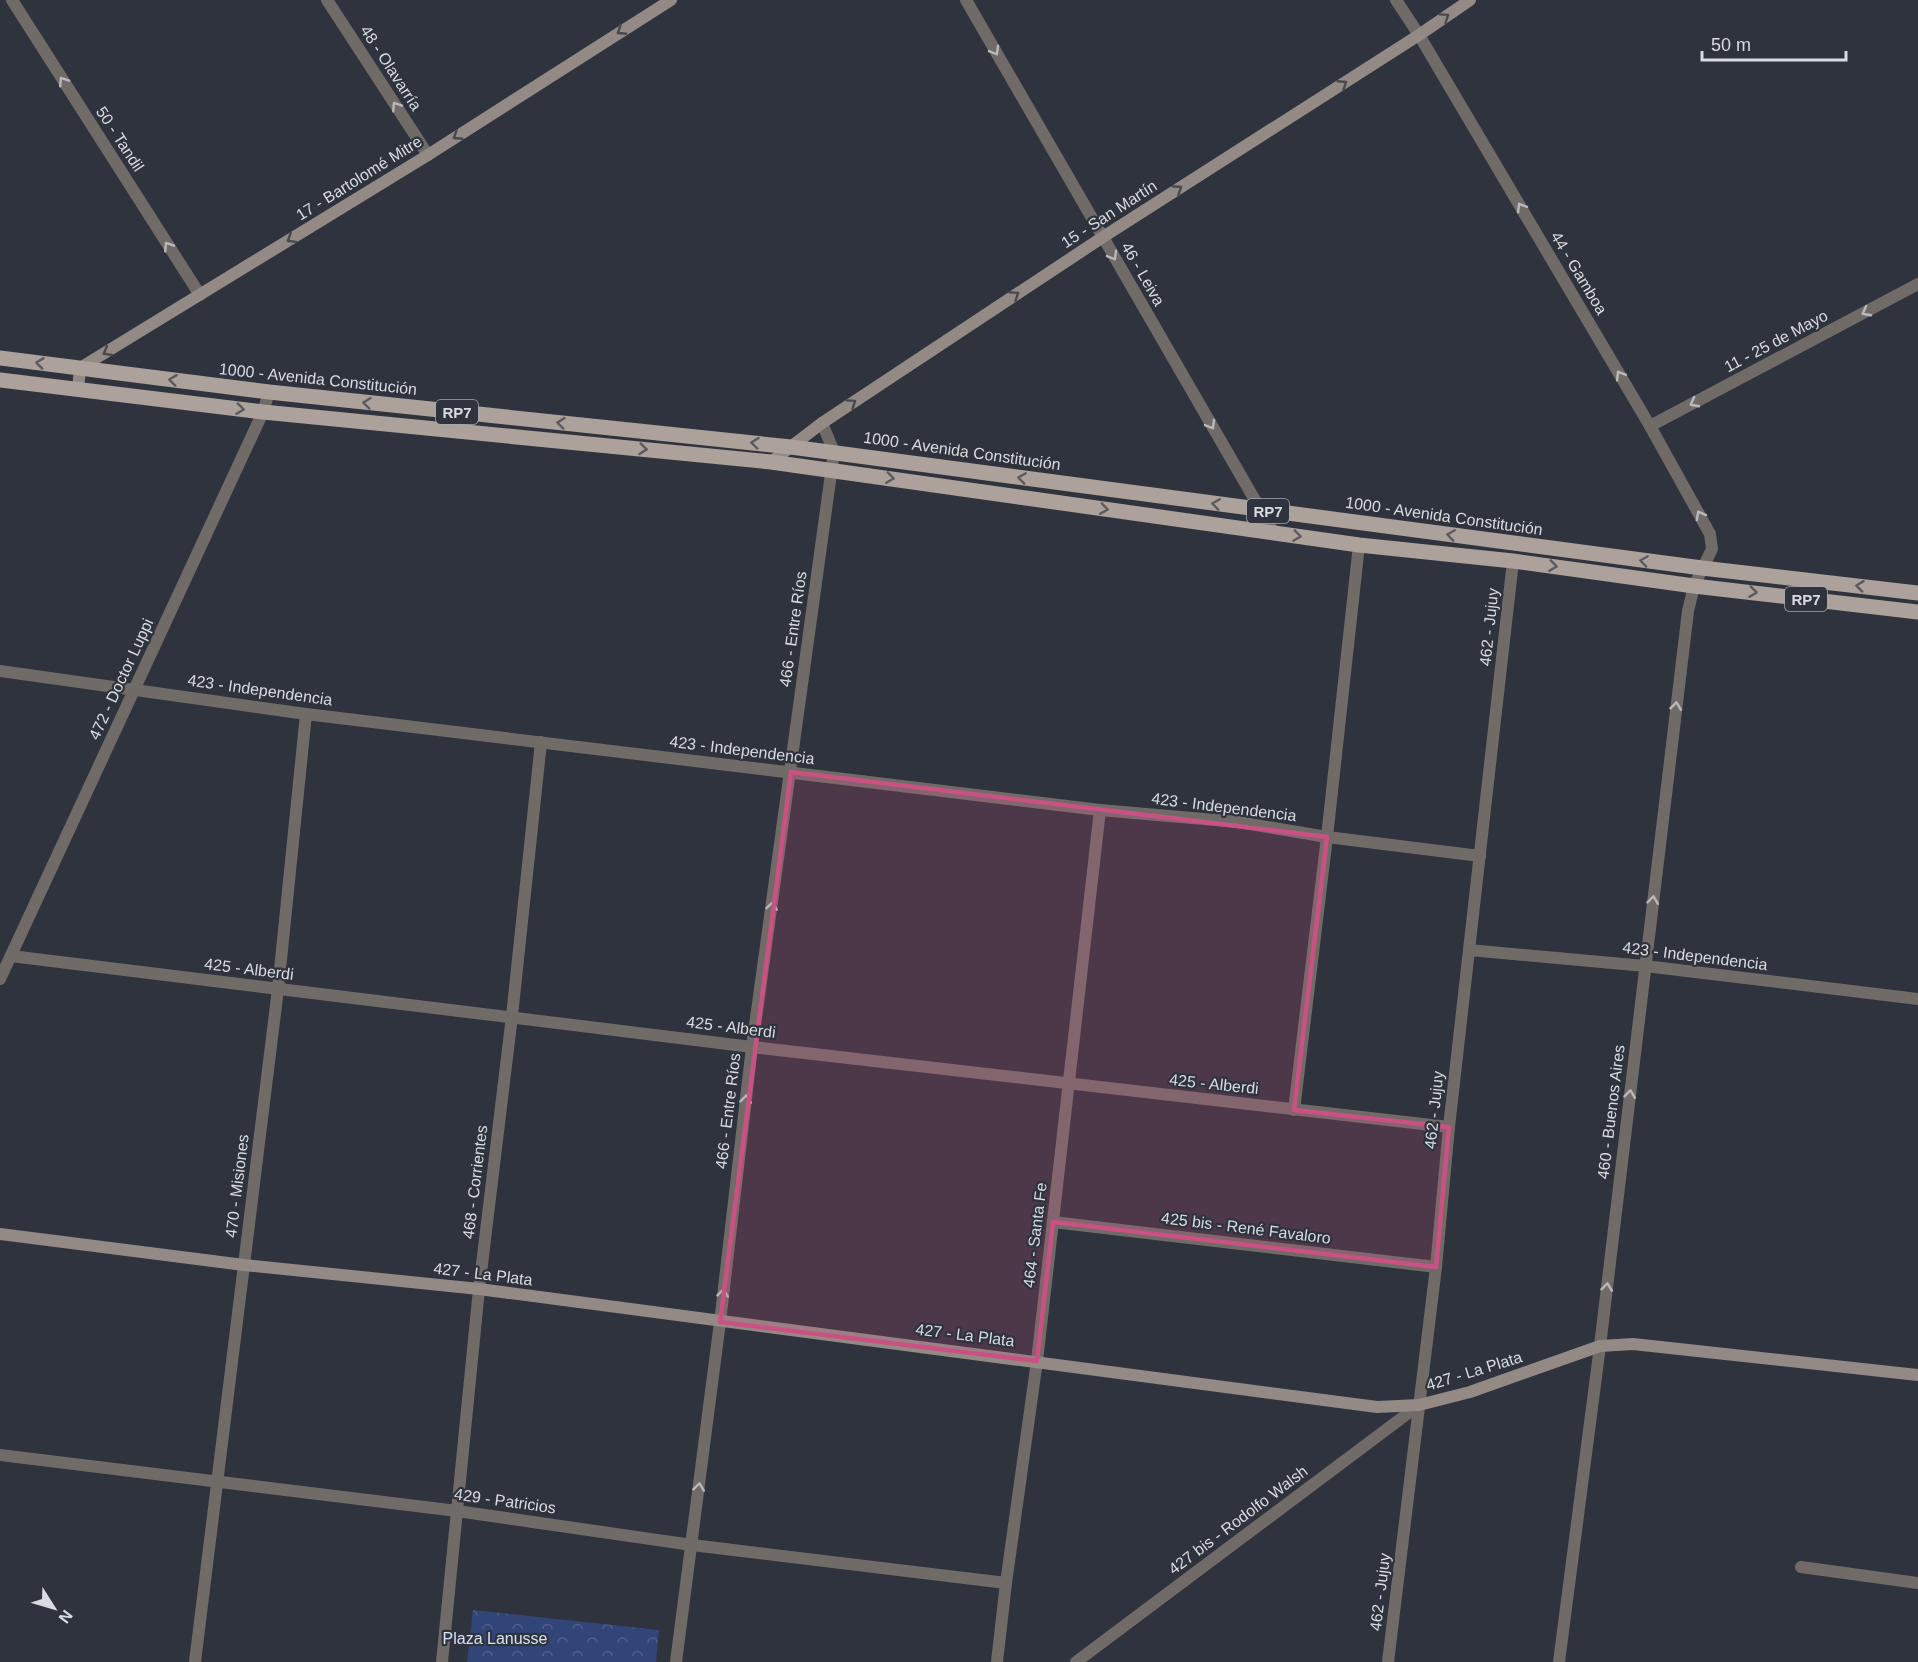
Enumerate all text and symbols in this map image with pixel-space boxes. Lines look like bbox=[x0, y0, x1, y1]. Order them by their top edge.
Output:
one-way arrow bbox=[1438, 13, 1449, 24]
street label: 48 - Olavarría bbox=[357, 22, 425, 114]
one-way arrow bbox=[617, 24, 627, 36]
scale bar bbox=[1702, 24, 1846, 62]
text: 50 m bbox=[1711, 35, 1751, 55]
one-way arrow bbox=[988, 45, 999, 55]
one-way arrow bbox=[60, 77, 71, 88]
one-way arrow bbox=[1336, 80, 1347, 91]
one-way arrow bbox=[391, 102, 403, 112]
street label: 50 - Tandil bbox=[93, 104, 147, 174]
one-way arrow bbox=[453, 129, 463, 141]
street label: 17 - Bartolomé Mitre bbox=[293, 132, 425, 224]
street label: 15 - San Martín bbox=[1058, 177, 1160, 251]
one-way arrow bbox=[1171, 185, 1182, 196]
one-way arrow bbox=[1517, 203, 1529, 214]
street label: 44 - Gamboa bbox=[1548, 229, 1610, 317]
one-way arrow bbox=[287, 231, 297, 243]
street label: 46 - Leiva bbox=[1118, 239, 1168, 309]
one-way arrow bbox=[164, 242, 176, 252]
one-way arrow bbox=[1106, 250, 1118, 260]
one-way arrow bbox=[1009, 291, 1019, 303]
one-way arrow bbox=[1862, 305, 1873, 316]
street label: 11 - 25 de Mayo bbox=[1721, 307, 1831, 375]
one-way arrow bbox=[103, 344, 113, 356]
one-way arrow bbox=[35, 357, 45, 370]
street label: 1000 - Avenida Constitución bbox=[218, 360, 418, 398]
one-way arrow bbox=[1616, 371, 1628, 382]
one-way arrow bbox=[169, 375, 178, 387]
one-way arrow bbox=[1690, 396, 1700, 407]
one-way arrow bbox=[363, 397, 372, 410]
one-way arrow bbox=[846, 399, 857, 410]
road number: RP7 bbox=[436, 400, 478, 424]
one-way arrow bbox=[236, 403, 245, 415]
one-way arrow bbox=[557, 417, 566, 430]
one-way arrow bbox=[1204, 419, 1215, 429]
street label: 1000 - Avenida Constitución bbox=[862, 429, 1062, 473]
one-way arrow bbox=[751, 437, 760, 450]
one-way arrow bbox=[639, 442, 648, 455]
one-way arrow bbox=[885, 471, 894, 483]
one-way arrow bbox=[1018, 472, 1027, 484]
street label: 1000 - Avenida Constitución bbox=[1344, 494, 1544, 538]
one-way arrow bbox=[1211, 498, 1220, 510]
road number: RP7 bbox=[1247, 499, 1289, 523]
one-way arrow bbox=[1099, 502, 1108, 514]
one-way arrow bbox=[1695, 511, 1707, 521]
one-way arrow bbox=[1292, 530, 1301, 542]
one-way arrow bbox=[1446, 530, 1455, 542]
one-way arrow bbox=[1639, 555, 1648, 567]
one-way arrow bbox=[1548, 560, 1557, 572]
street label: 466 - Entre Ríos bbox=[776, 570, 810, 688]
one-way arrow bbox=[1855, 581, 1864, 593]
one-way arrow bbox=[1748, 586, 1757, 598]
street label: 462 - Jujuy bbox=[1476, 587, 1502, 667]
road number: RP7 bbox=[1785, 587, 1827, 611]
street label: 472 - Doctor Luppi bbox=[85, 616, 157, 742]
street label: 423 - Independencia bbox=[187, 671, 334, 709]
one-way arrow bbox=[1670, 702, 1682, 711]
street label: 423 - Independencia bbox=[669, 733, 816, 767]
street label: 423 - Independencia bbox=[1151, 790, 1298, 824]
one-way arrow bbox=[1646, 896, 1659, 905]
one-way arrow bbox=[765, 902, 777, 911]
street label: 423 - Independencia bbox=[1622, 939, 1769, 973]
street label: 425 - Alberdi bbox=[203, 955, 295, 983]
street label: 425 - Alberdi bbox=[685, 1013, 777, 1041]
street label: 460 - Buenos Aires bbox=[1594, 1044, 1628, 1180]
street label: 466 - Entre Ríos bbox=[712, 1052, 744, 1170]
street label: 462 - Jujuy bbox=[1421, 1070, 1447, 1150]
street label: 425 - Alberdi bbox=[1168, 1071, 1260, 1097]
one-way arrow bbox=[1623, 1089, 1636, 1098]
one-way arrow bbox=[739, 1095, 751, 1104]
street label: 468 - Corrientes bbox=[460, 1124, 490, 1240]
street label: 470 - Misiones bbox=[222, 1133, 252, 1239]
street label: 464 - Santa Fe bbox=[1020, 1181, 1050, 1289]
street label: 425 bis - René Favaloro bbox=[1160, 1209, 1332, 1247]
street label: 427 - La Plata bbox=[433, 1259, 534, 1289]
one-way arrow bbox=[1600, 1283, 1613, 1292]
one-way arrow bbox=[716, 1288, 729, 1298]
street label: 427 - La Plata bbox=[915, 1320, 1016, 1350]
street label: 427 - La Plata bbox=[1424, 1348, 1524, 1394]
street label: 427 bis - Rodolfo Walsh bbox=[1165, 1462, 1311, 1578]
one-way arrow bbox=[692, 1482, 705, 1491]
street label: 429 - Patricios bbox=[453, 1485, 557, 1517]
street label: 462 - Jujuy bbox=[1367, 1552, 1393, 1632]
north arrow bbox=[24, 1578, 84, 1638]
text: N bbox=[55, 1607, 76, 1626]
park label: Plaza Lanusse bbox=[443, 1630, 548, 1647]

